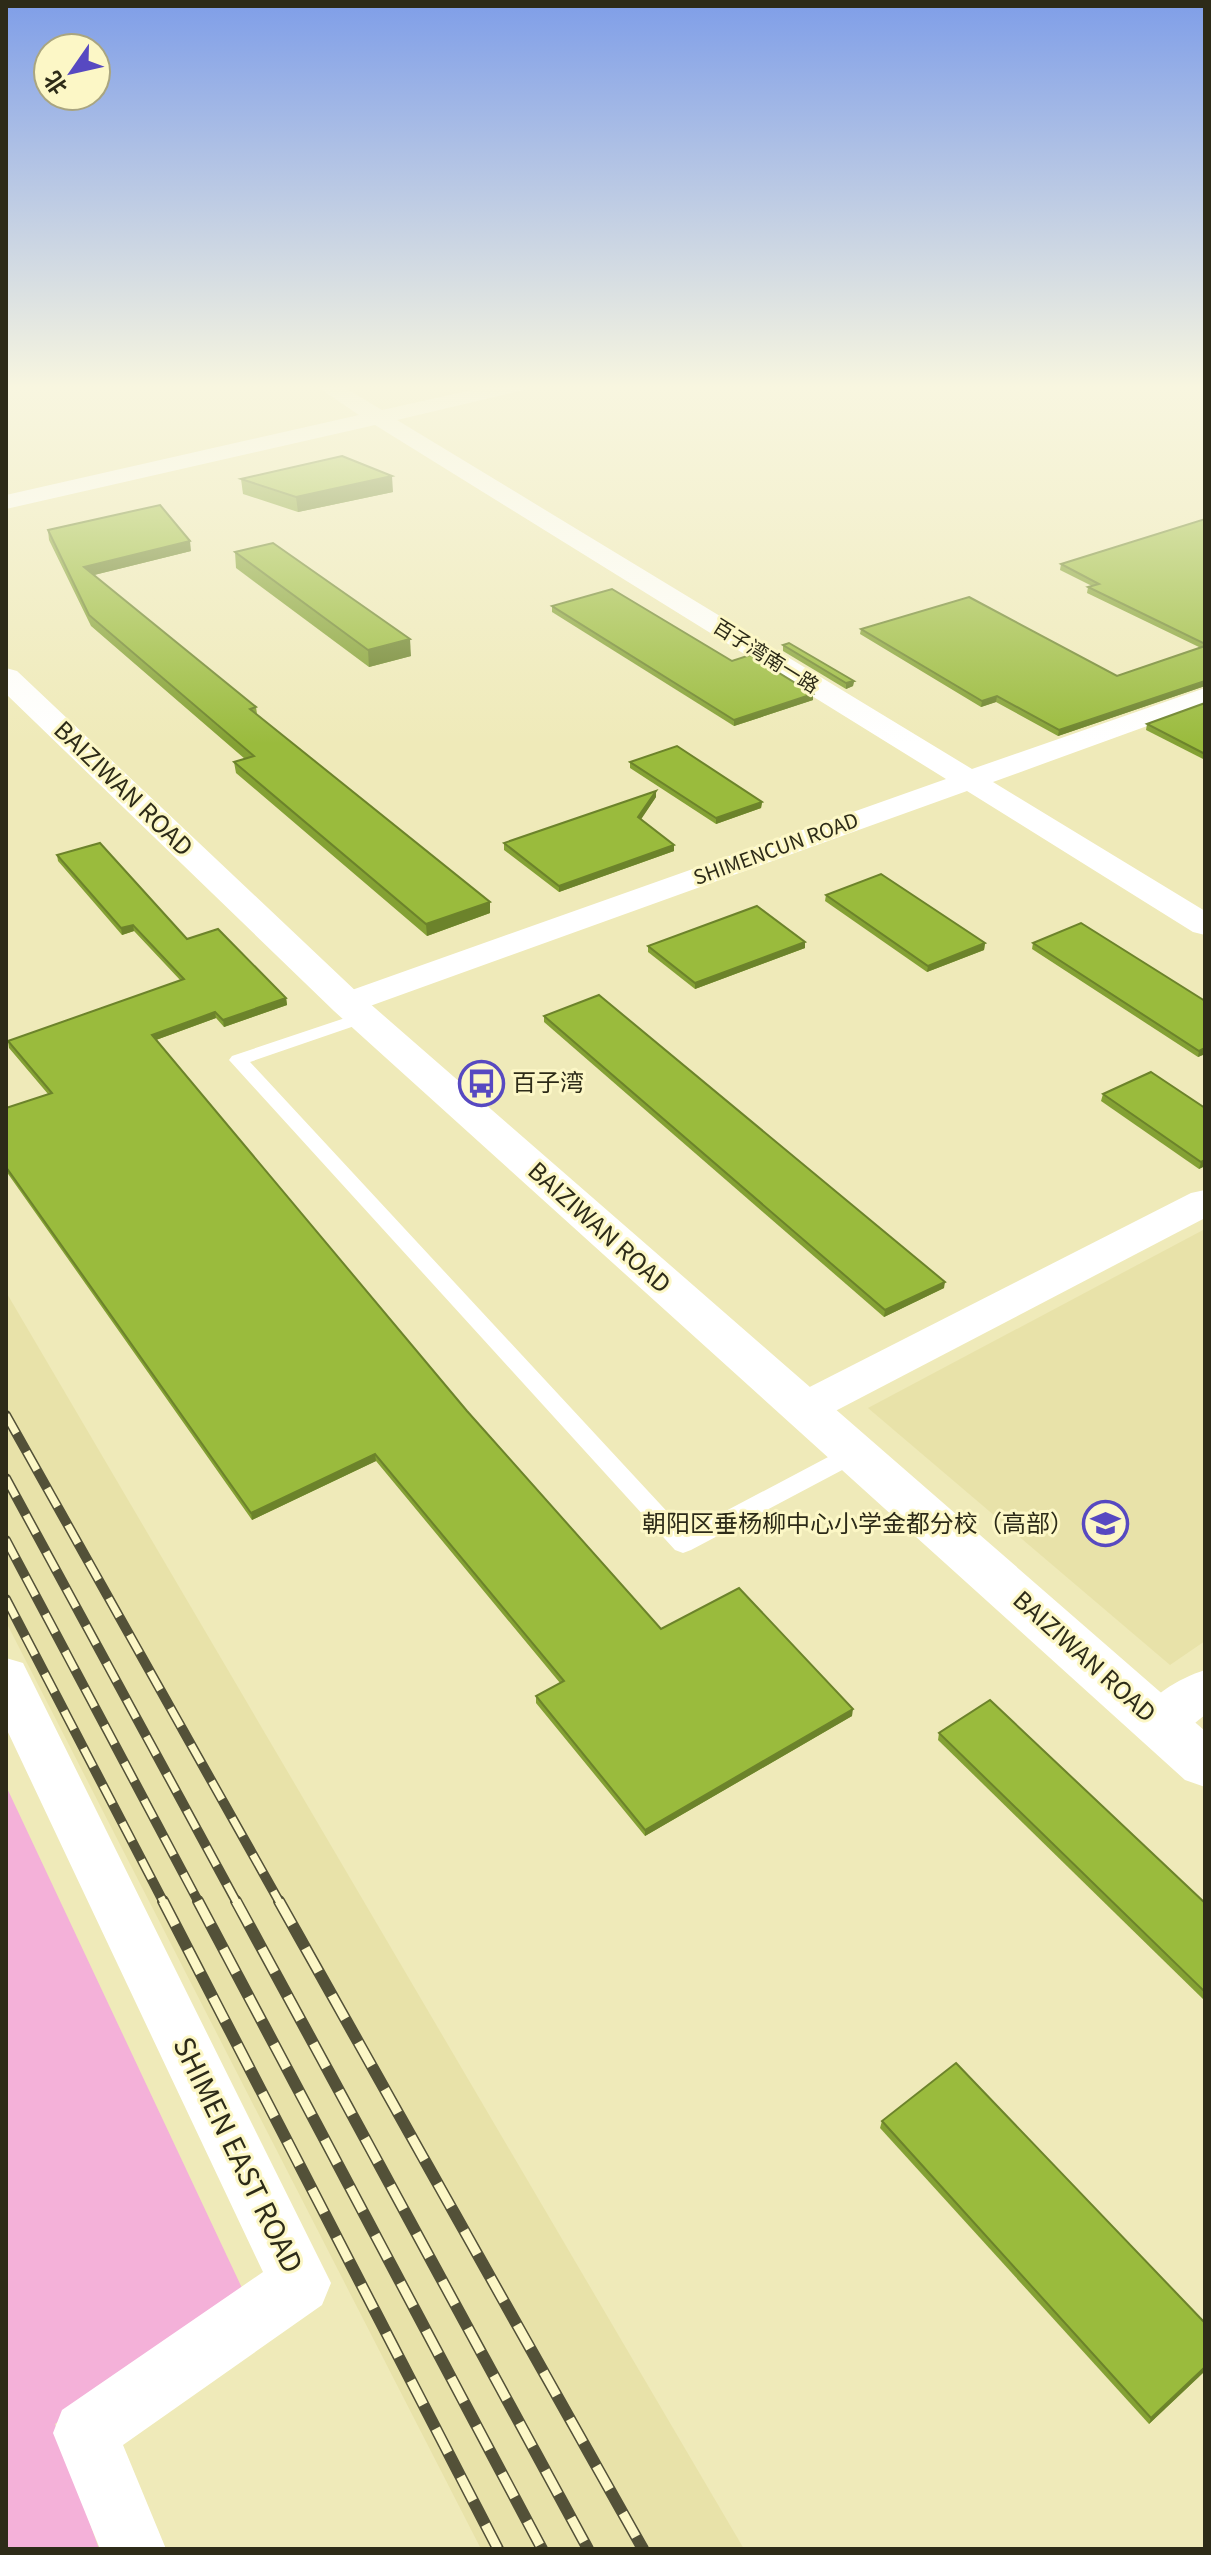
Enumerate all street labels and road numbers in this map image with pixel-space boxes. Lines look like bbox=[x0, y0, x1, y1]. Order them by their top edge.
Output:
street label: 百子湾南一路 bbox=[708, 611, 825, 699]
street label: BAIZIWAN ROAD bbox=[47, 712, 202, 863]
street label: SHIMENCUN ROAD bbox=[689, 804, 862, 891]
street label: BAIZIWAN ROAD bbox=[522, 1153, 680, 1300]
street label: BAIZIWAN ROAD bbox=[1007, 1582, 1165, 1729]
street label: SHIMEN EAST ROAD bbox=[165, 2029, 314, 2279]

